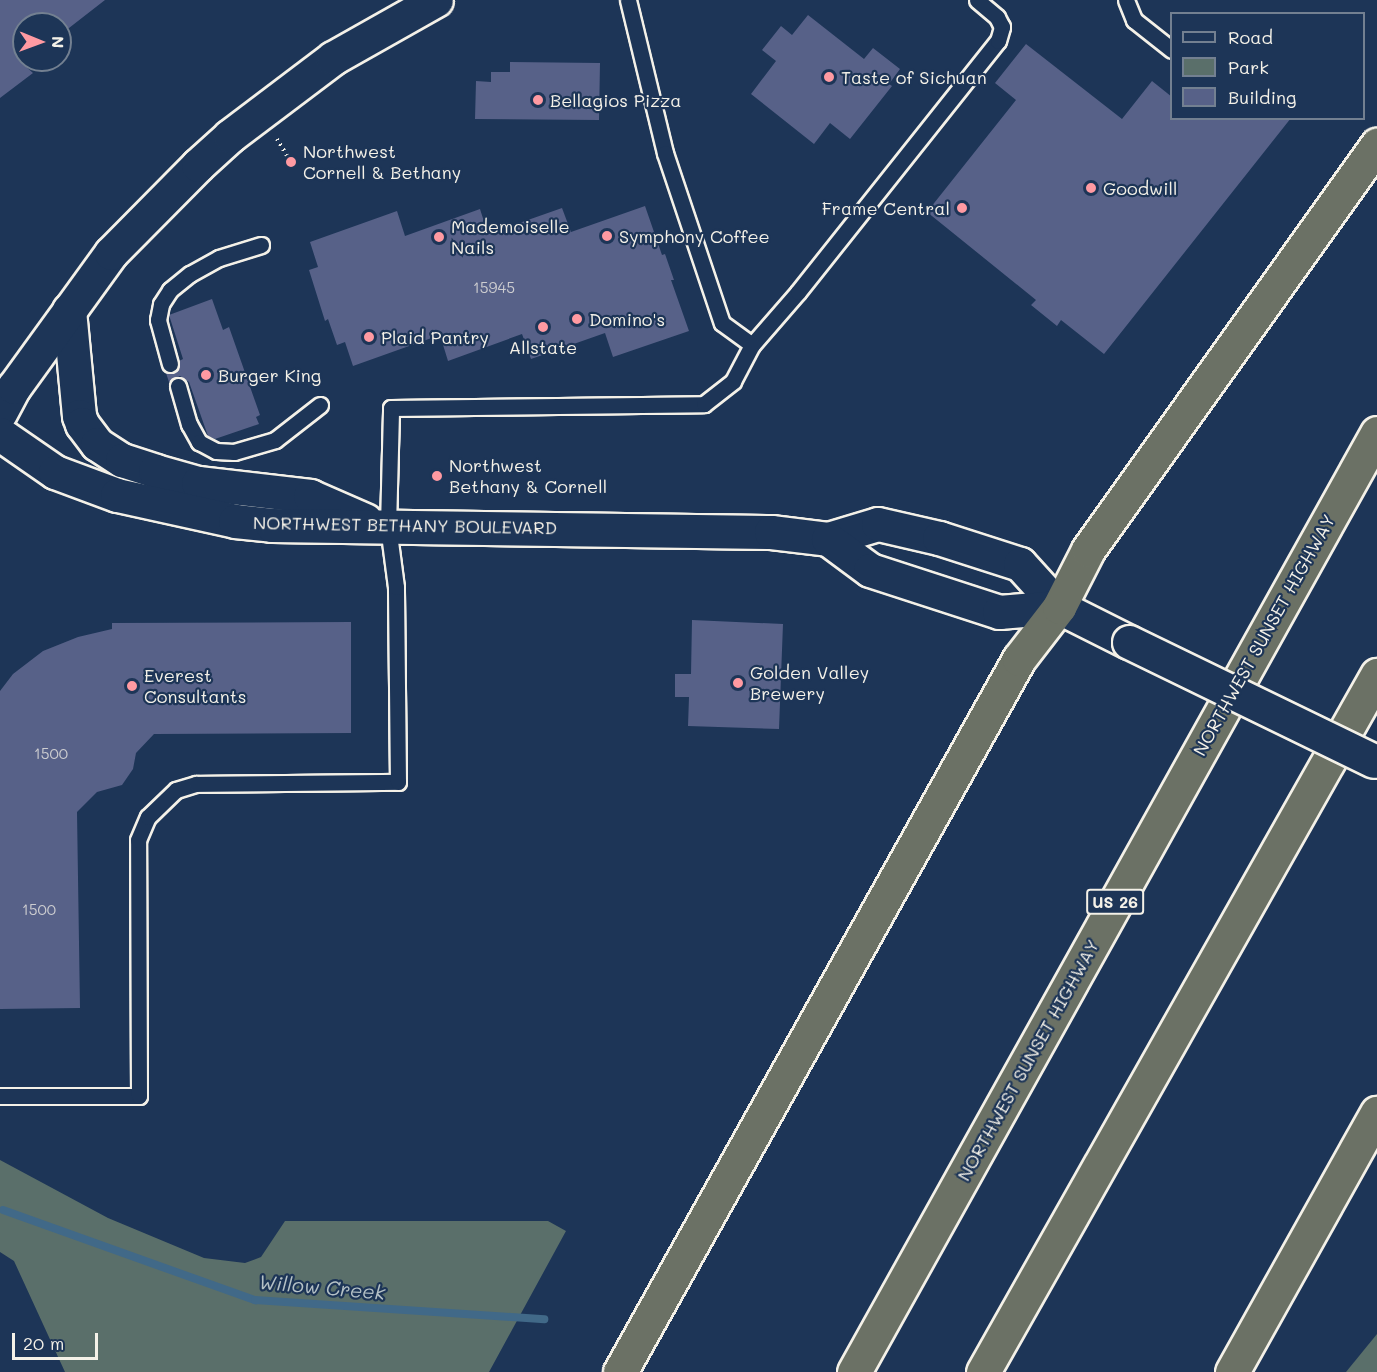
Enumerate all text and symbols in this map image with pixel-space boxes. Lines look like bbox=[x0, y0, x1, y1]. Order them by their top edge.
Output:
north arrow bbox=[12, 12, 72, 72]
legend bbox=[1170, 12, 1365, 120]
text: Road bbox=[1228, 25, 1273, 49]
text: N bbox=[48, 36, 69, 49]
text: Park bbox=[1228, 55, 1269, 79]
place label: Taste of Sichuan bbox=[841, 66, 987, 88]
marker: Taste of Sichuan bbox=[822, 70, 836, 84]
text: Building bbox=[1228, 85, 1296, 109]
place label: Bellagios Pizza bbox=[550, 89, 681, 111]
marker: Bellagios Pizza bbox=[531, 93, 545, 107]
place label: Northwest Cornell & Bethany bbox=[303, 141, 461, 184]
marker: Northwest Cornell & Bethany bbox=[284, 155, 298, 169]
place label: Goodwill bbox=[1103, 177, 1178, 199]
marker: Goodwill bbox=[1084, 181, 1098, 195]
place label: Frame Central bbox=[822, 197, 950, 219]
marker: Frame Central bbox=[955, 201, 969, 215]
place label: Mademoiselle Nails bbox=[451, 216, 570, 258]
place label: Symphony Coffee bbox=[619, 225, 770, 247]
marker: Symphony Coffee bbox=[600, 229, 614, 243]
marker: Mademoiselle Nails bbox=[432, 230, 446, 244]
house number: 15945 bbox=[473, 279, 515, 297]
place label: Domino's bbox=[589, 308, 665, 330]
marker: Domino's bbox=[570, 312, 584, 326]
marker: Allstate bbox=[536, 320, 550, 334]
place label: Plaid Pantry bbox=[381, 326, 489, 348]
marker: Plaid Pantry bbox=[362, 330, 376, 344]
place label: Allstate bbox=[509, 336, 577, 358]
place label: Burger King bbox=[218, 364, 321, 386]
marker: Burger King bbox=[199, 368, 213, 382]
place label: Northwest Bethany & Cornell bbox=[449, 455, 607, 498]
marker: Northwest Bethany & Cornell bbox=[430, 469, 444, 483]
street label: NORTHWEST SUNSET HIGHWAY bbox=[1188, 511, 1340, 759]
street label: NORTHWEST BETHANY BOULEVARD bbox=[253, 512, 557, 538]
place label: Golden Valley Brewery bbox=[750, 662, 869, 704]
place label: Everest Consultants bbox=[144, 665, 246, 708]
marker: Golden Valley Brewery bbox=[731, 676, 745, 690]
marker: Everest Consultants bbox=[125, 679, 139, 693]
house number: 1500 bbox=[34, 745, 68, 763]
road number: US 26 bbox=[1085, 889, 1145, 915]
house number: 1500 bbox=[22, 901, 56, 919]
street label: NORTHWEST SUNSET HIGHWAY bbox=[952, 936, 1104, 1184]
water label: Willow Creek bbox=[258, 1270, 386, 1304]
scale bar bbox=[15, 1321, 100, 1359]
text: 20 m bbox=[23, 1331, 64, 1355]

